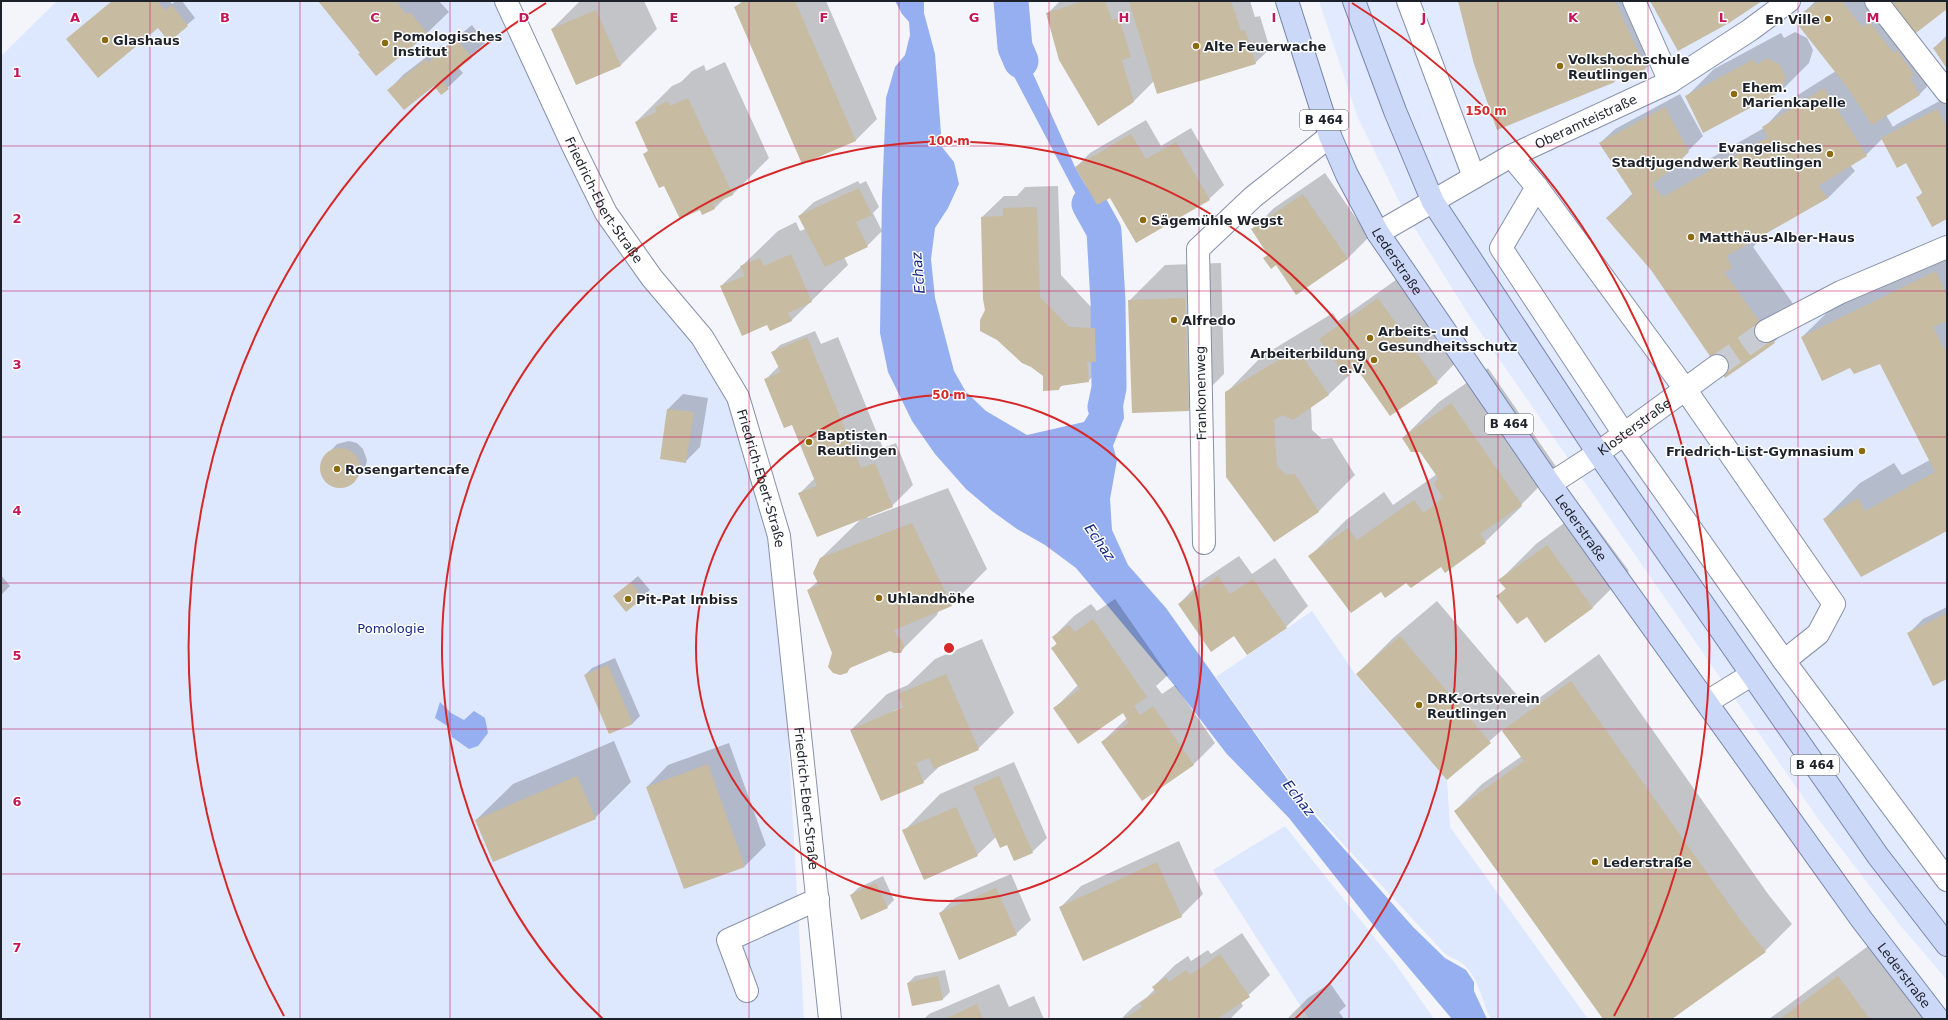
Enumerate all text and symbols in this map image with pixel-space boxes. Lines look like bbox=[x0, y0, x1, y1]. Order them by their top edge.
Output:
text: A bbox=[70, 10, 80, 25]
text: B bbox=[220, 10, 230, 25]
text: C bbox=[370, 10, 380, 25]
text: D bbox=[519, 10, 530, 25]
text: E bbox=[670, 10, 678, 25]
text: F bbox=[820, 10, 828, 25]
text: G bbox=[969, 10, 979, 25]
text: H bbox=[1119, 10, 1129, 25]
text: I bbox=[1272, 10, 1276, 25]
text: J bbox=[1421, 10, 1426, 25]
text: K bbox=[1568, 10, 1579, 25]
text: L bbox=[1719, 10, 1727, 25]
text: M bbox=[1867, 10, 1879, 25]
place label: En Ville bbox=[1765, 12, 1820, 27]
marker: En Ville bbox=[1823, 14, 1833, 24]
place label: Pomologisches Institut bbox=[393, 29, 503, 59]
place label: Glashaus bbox=[113, 33, 180, 48]
marker: Glashaus bbox=[100, 35, 110, 45]
marker: Pomologisches Institut bbox=[380, 38, 390, 48]
place label: Alte Feuerwache bbox=[1204, 39, 1326, 54]
marker: Alte Feuerwache bbox=[1191, 41, 1201, 51]
place label: Volkshochschule Reutlingen bbox=[1568, 52, 1690, 82]
marker: Volkshochschule Reutlingen bbox=[1555, 61, 1565, 71]
text: 1 bbox=[12, 65, 22, 80]
place label: Ehem. Marienkapelle bbox=[1742, 80, 1846, 110]
marker: Ehem. Marienkapelle bbox=[1729, 89, 1739, 99]
street label: Oberamteistraße bbox=[1532, 91, 1639, 151]
text: 150 m bbox=[1465, 104, 1507, 118]
road number: B 464 bbox=[1300, 110, 1348, 130]
street label: Friedrich-Ebert-Straße bbox=[562, 134, 646, 266]
text: 100 m bbox=[928, 134, 970, 148]
place label: Evangelisches Stadtjugendwerk Reutlingen bbox=[1611, 140, 1822, 170]
marker: Evangelisches Stadtjugendwerk Reutlingen bbox=[1825, 149, 1835, 159]
text: 2 bbox=[12, 211, 22, 226]
place label: Sägemühle Wegst bbox=[1151, 213, 1283, 228]
marker: Sägemühle Wegst bbox=[1138, 215, 1148, 225]
street label: Lederstraße bbox=[1369, 225, 1425, 297]
place label: Matthäus-Alber-Haus bbox=[1699, 230, 1855, 245]
marker: Matthäus-Alber-Haus bbox=[1686, 232, 1696, 242]
water label: Echaz bbox=[908, 251, 928, 294]
place label: Alfredo bbox=[1182, 313, 1236, 328]
marker: Alfredo bbox=[1169, 315, 1179, 325]
place label: Arbeits- und Gesundheitsschutz bbox=[1378, 324, 1517, 354]
marker: Arbeits- und Gesundheitsschutz bbox=[1365, 333, 1375, 343]
street label: Frankonenweg bbox=[1193, 346, 1209, 440]
place label: Arbeiterbildung e.V. bbox=[1250, 346, 1366, 376]
marker: Arbeiterbildung e.V. bbox=[1369, 355, 1379, 365]
text: 3 bbox=[12, 357, 22, 372]
text: 50 m bbox=[932, 388, 966, 402]
street label: Klosterstraße bbox=[1595, 395, 1674, 458]
street label: Friedrich-Ebert-Straße bbox=[734, 407, 788, 548]
road number: B 464 bbox=[1485, 414, 1533, 434]
place label: Baptisten Reutlingen bbox=[817, 428, 897, 458]
marker: Baptisten Reutlingen bbox=[804, 437, 814, 447]
place label: Friedrich-List-Gymnasium bbox=[1666, 444, 1854, 459]
marker: Friedrich-List-Gymnasium bbox=[1857, 446, 1867, 456]
place label: Rosengartencafe bbox=[345, 462, 470, 477]
marker: Rosengartencafe bbox=[332, 464, 342, 474]
street label: Lederstraße bbox=[1552, 492, 1610, 564]
text: 4 bbox=[12, 503, 22, 518]
water label: Echaz bbox=[1082, 520, 1119, 564]
place label: Uhlandhöhe bbox=[887, 591, 975, 606]
place label: Pit-Pat Imbiss bbox=[636, 592, 738, 607]
marker: Uhlandhöhe bbox=[874, 593, 884, 603]
marker: Pit-Pat Imbiss bbox=[623, 594, 633, 604]
park label: Pomologie bbox=[357, 621, 425, 636]
centre of rings bbox=[942, 641, 956, 655]
text: 5 bbox=[12, 648, 22, 663]
place label: DRK-Ortsverein Reutlingen bbox=[1427, 691, 1540, 721]
marker: DRK-Ortsverein Reutlingen bbox=[1414, 700, 1424, 710]
street label: Friedrich-Ebert-Straße bbox=[792, 726, 822, 870]
road number: B 464 bbox=[1791, 755, 1839, 775]
water label: Echaz bbox=[1280, 777, 1318, 820]
text: 6 bbox=[12, 794, 22, 809]
place label: Lederstraße bbox=[1603, 855, 1692, 870]
marker: Lederstraße bbox=[1590, 857, 1600, 867]
text: 7 bbox=[12, 940, 22, 955]
street label: Lederstraße bbox=[1875, 940, 1934, 1011]

